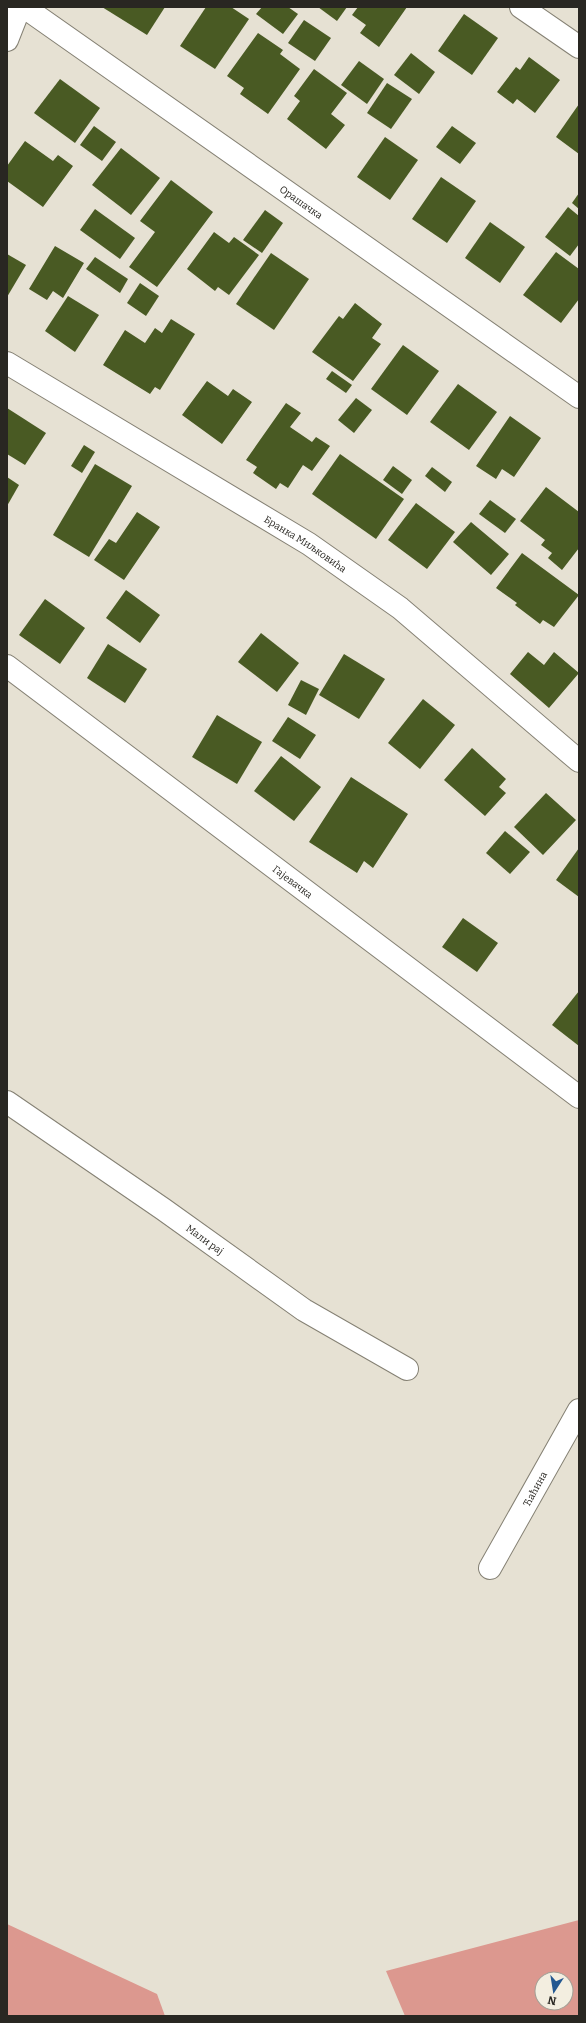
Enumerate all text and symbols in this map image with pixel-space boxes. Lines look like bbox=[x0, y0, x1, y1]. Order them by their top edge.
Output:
street label: Орашачка bbox=[277, 184, 325, 222]
street label: Бранка Миљковића bbox=[262, 514, 349, 576]
street label: Гајевачка bbox=[270, 863, 315, 901]
street label: Мали рај bbox=[183, 1222, 226, 1258]
street label: Ћаћина bbox=[521, 1469, 550, 1509]
north arrow bbox=[534, 1971, 574, 2011]
text: N bbox=[546, 1993, 558, 2008]

